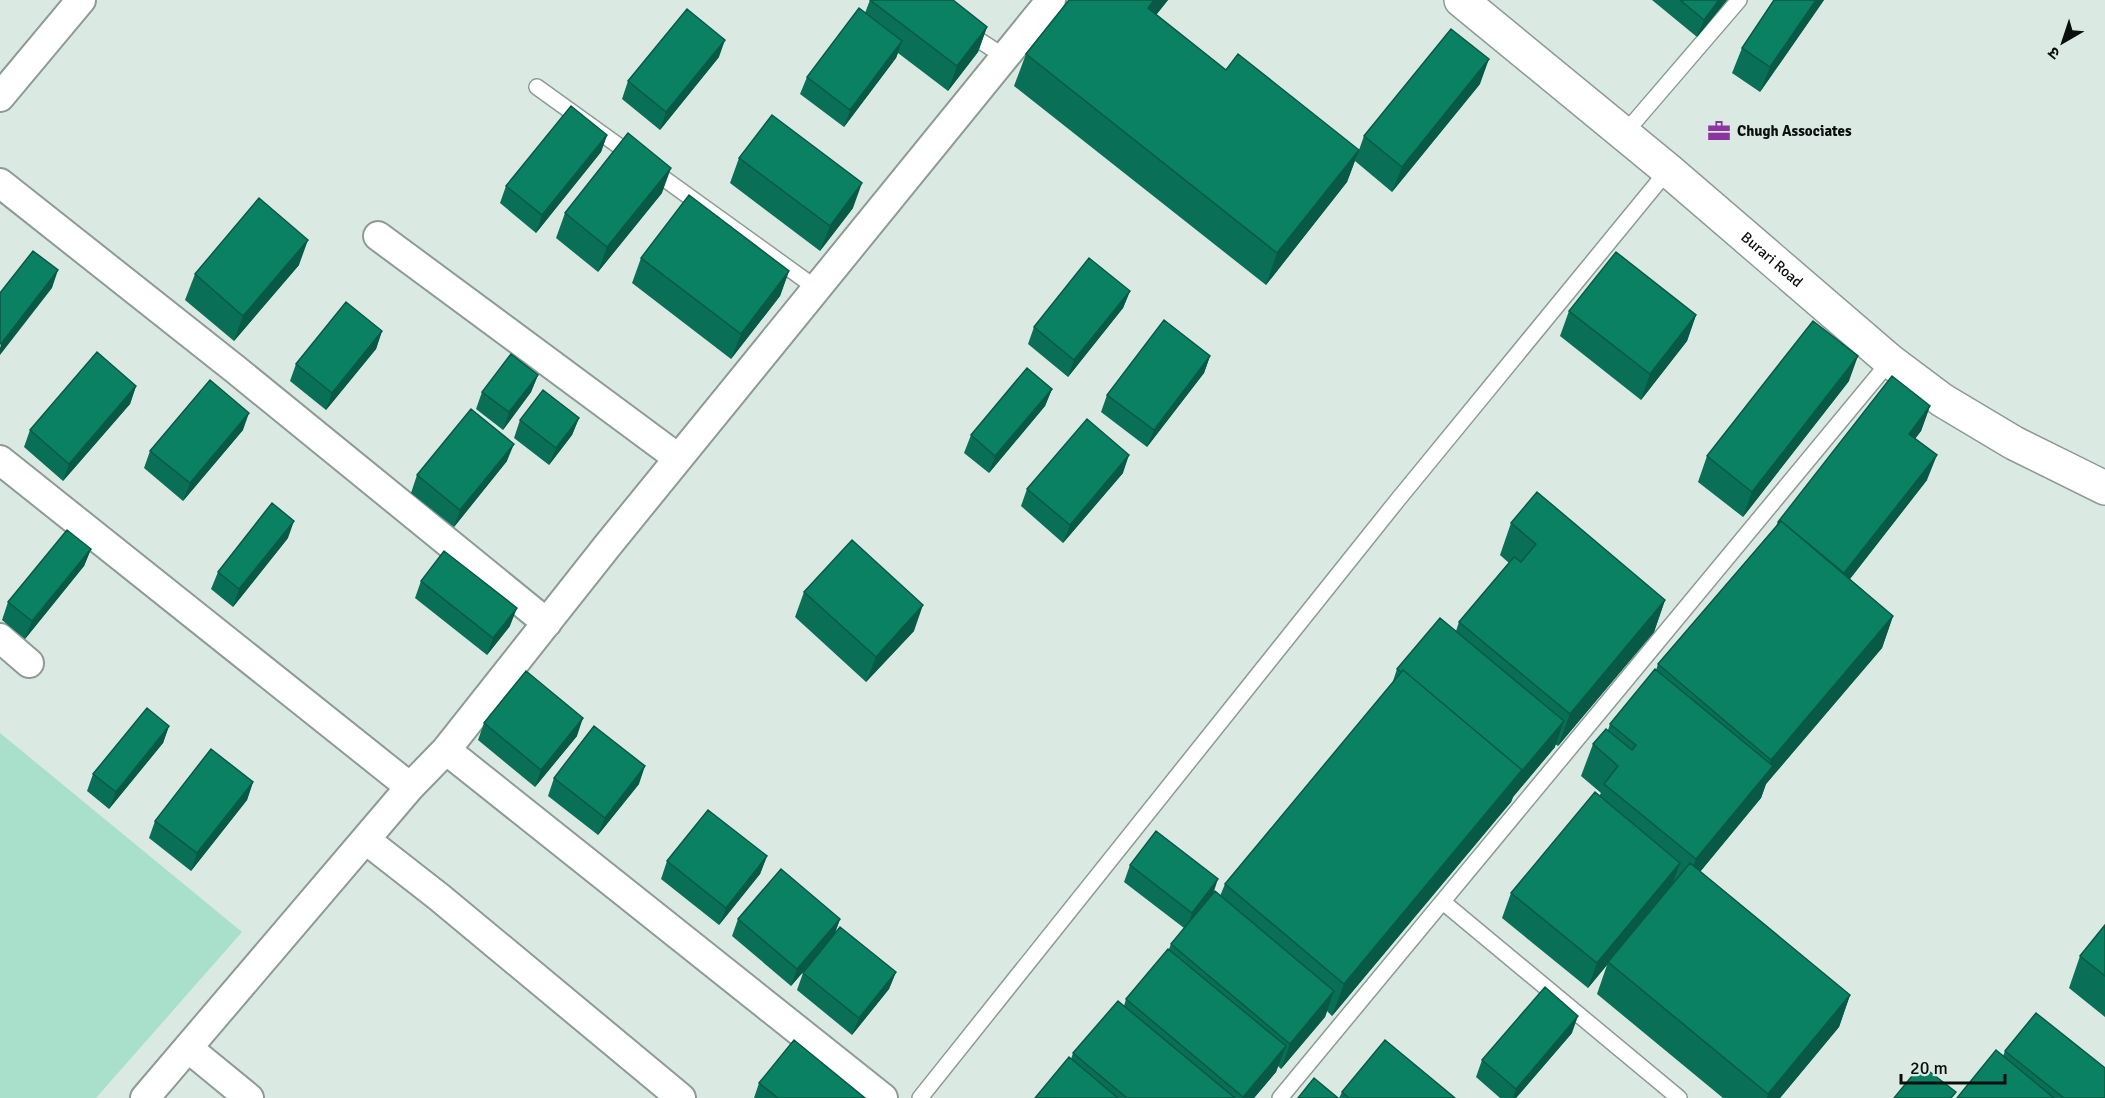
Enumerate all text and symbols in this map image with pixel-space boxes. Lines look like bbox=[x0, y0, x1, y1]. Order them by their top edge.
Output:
north arrow bbox=[2033, 12, 2093, 72]
text: उ bbox=[2044, 42, 2064, 64]
office icon: Chugh Associates bbox=[1706, 118, 1732, 144]
place label: Chugh Associates bbox=[1737, 122, 1852, 140]
street label: Burari Road bbox=[1737, 228, 1807, 291]
scale bar bbox=[1901, 1047, 2004, 1085]
text: 20 m bbox=[1910, 1057, 1948, 1079]

